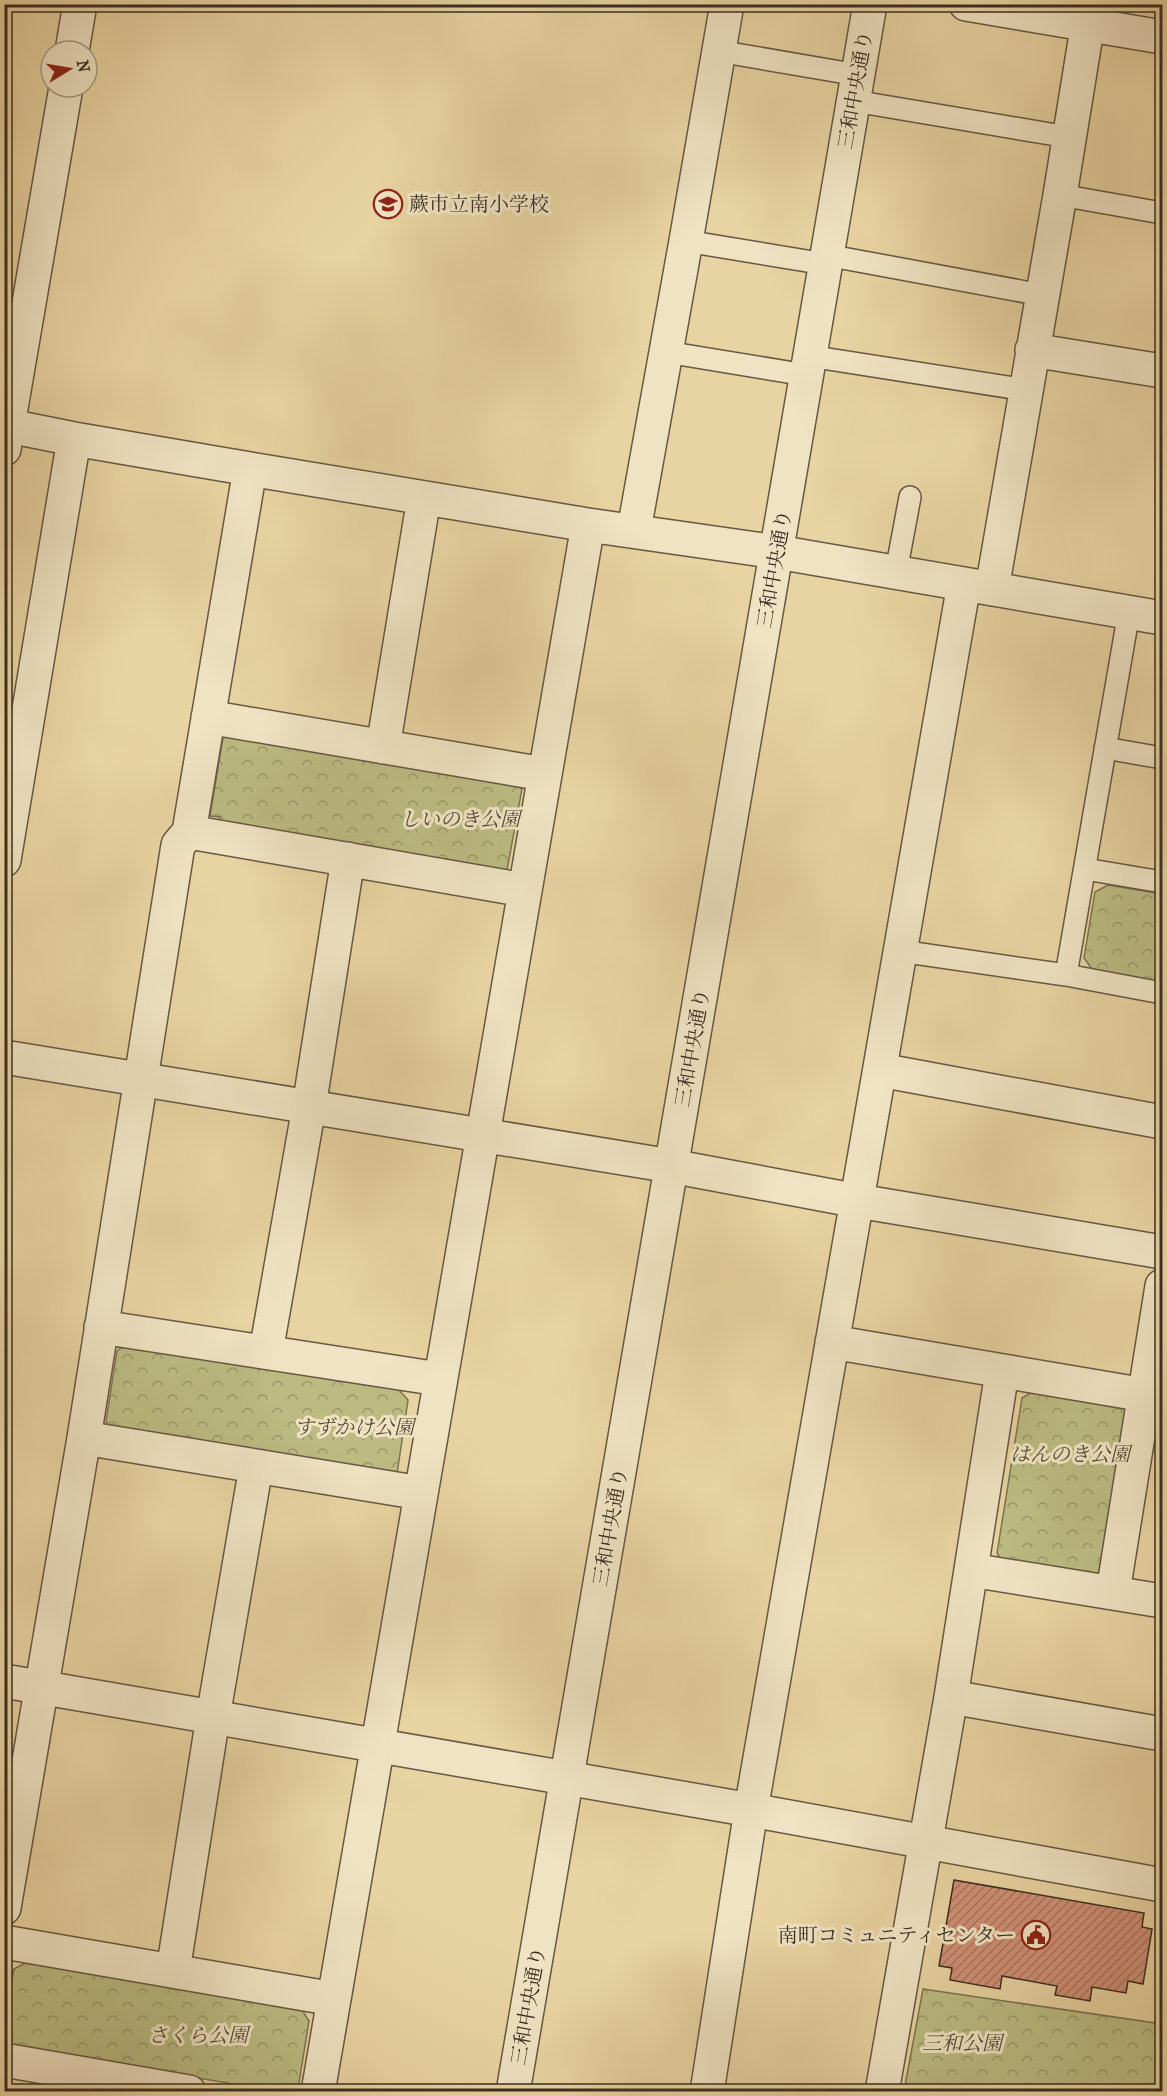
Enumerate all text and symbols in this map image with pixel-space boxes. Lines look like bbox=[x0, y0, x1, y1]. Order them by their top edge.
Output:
street label: 三和中央通り bbox=[834, 29, 877, 151]
north arrow bbox=[39, 39, 99, 99]
text: N bbox=[73, 58, 94, 75]
school or university icon: 蕨市立南小学校 bbox=[372, 188, 404, 220]
place label: 蕨市立南小学校 bbox=[409, 193, 549, 216]
street label: 三和中央通り bbox=[753, 508, 796, 630]
park label: しいのき公園 bbox=[400, 808, 523, 831]
street label: 三和中央通り bbox=[671, 987, 714, 1109]
park label: すずかけ公園 bbox=[294, 1416, 417, 1439]
park label: はんのき公園 bbox=[1010, 1443, 1133, 1466]
street label: 三和中央通り bbox=[589, 1466, 632, 1588]
public building icon: 南町コミュニティセンター bbox=[1020, 1919, 1052, 1951]
place label: 南町コミュニティセンター bbox=[778, 1924, 1015, 1947]
street label: 三和中央通り bbox=[507, 1945, 550, 2067]
park label: さくら公園 bbox=[148, 2024, 251, 2047]
park label: 三和公園 bbox=[922, 2032, 1005, 2055]

